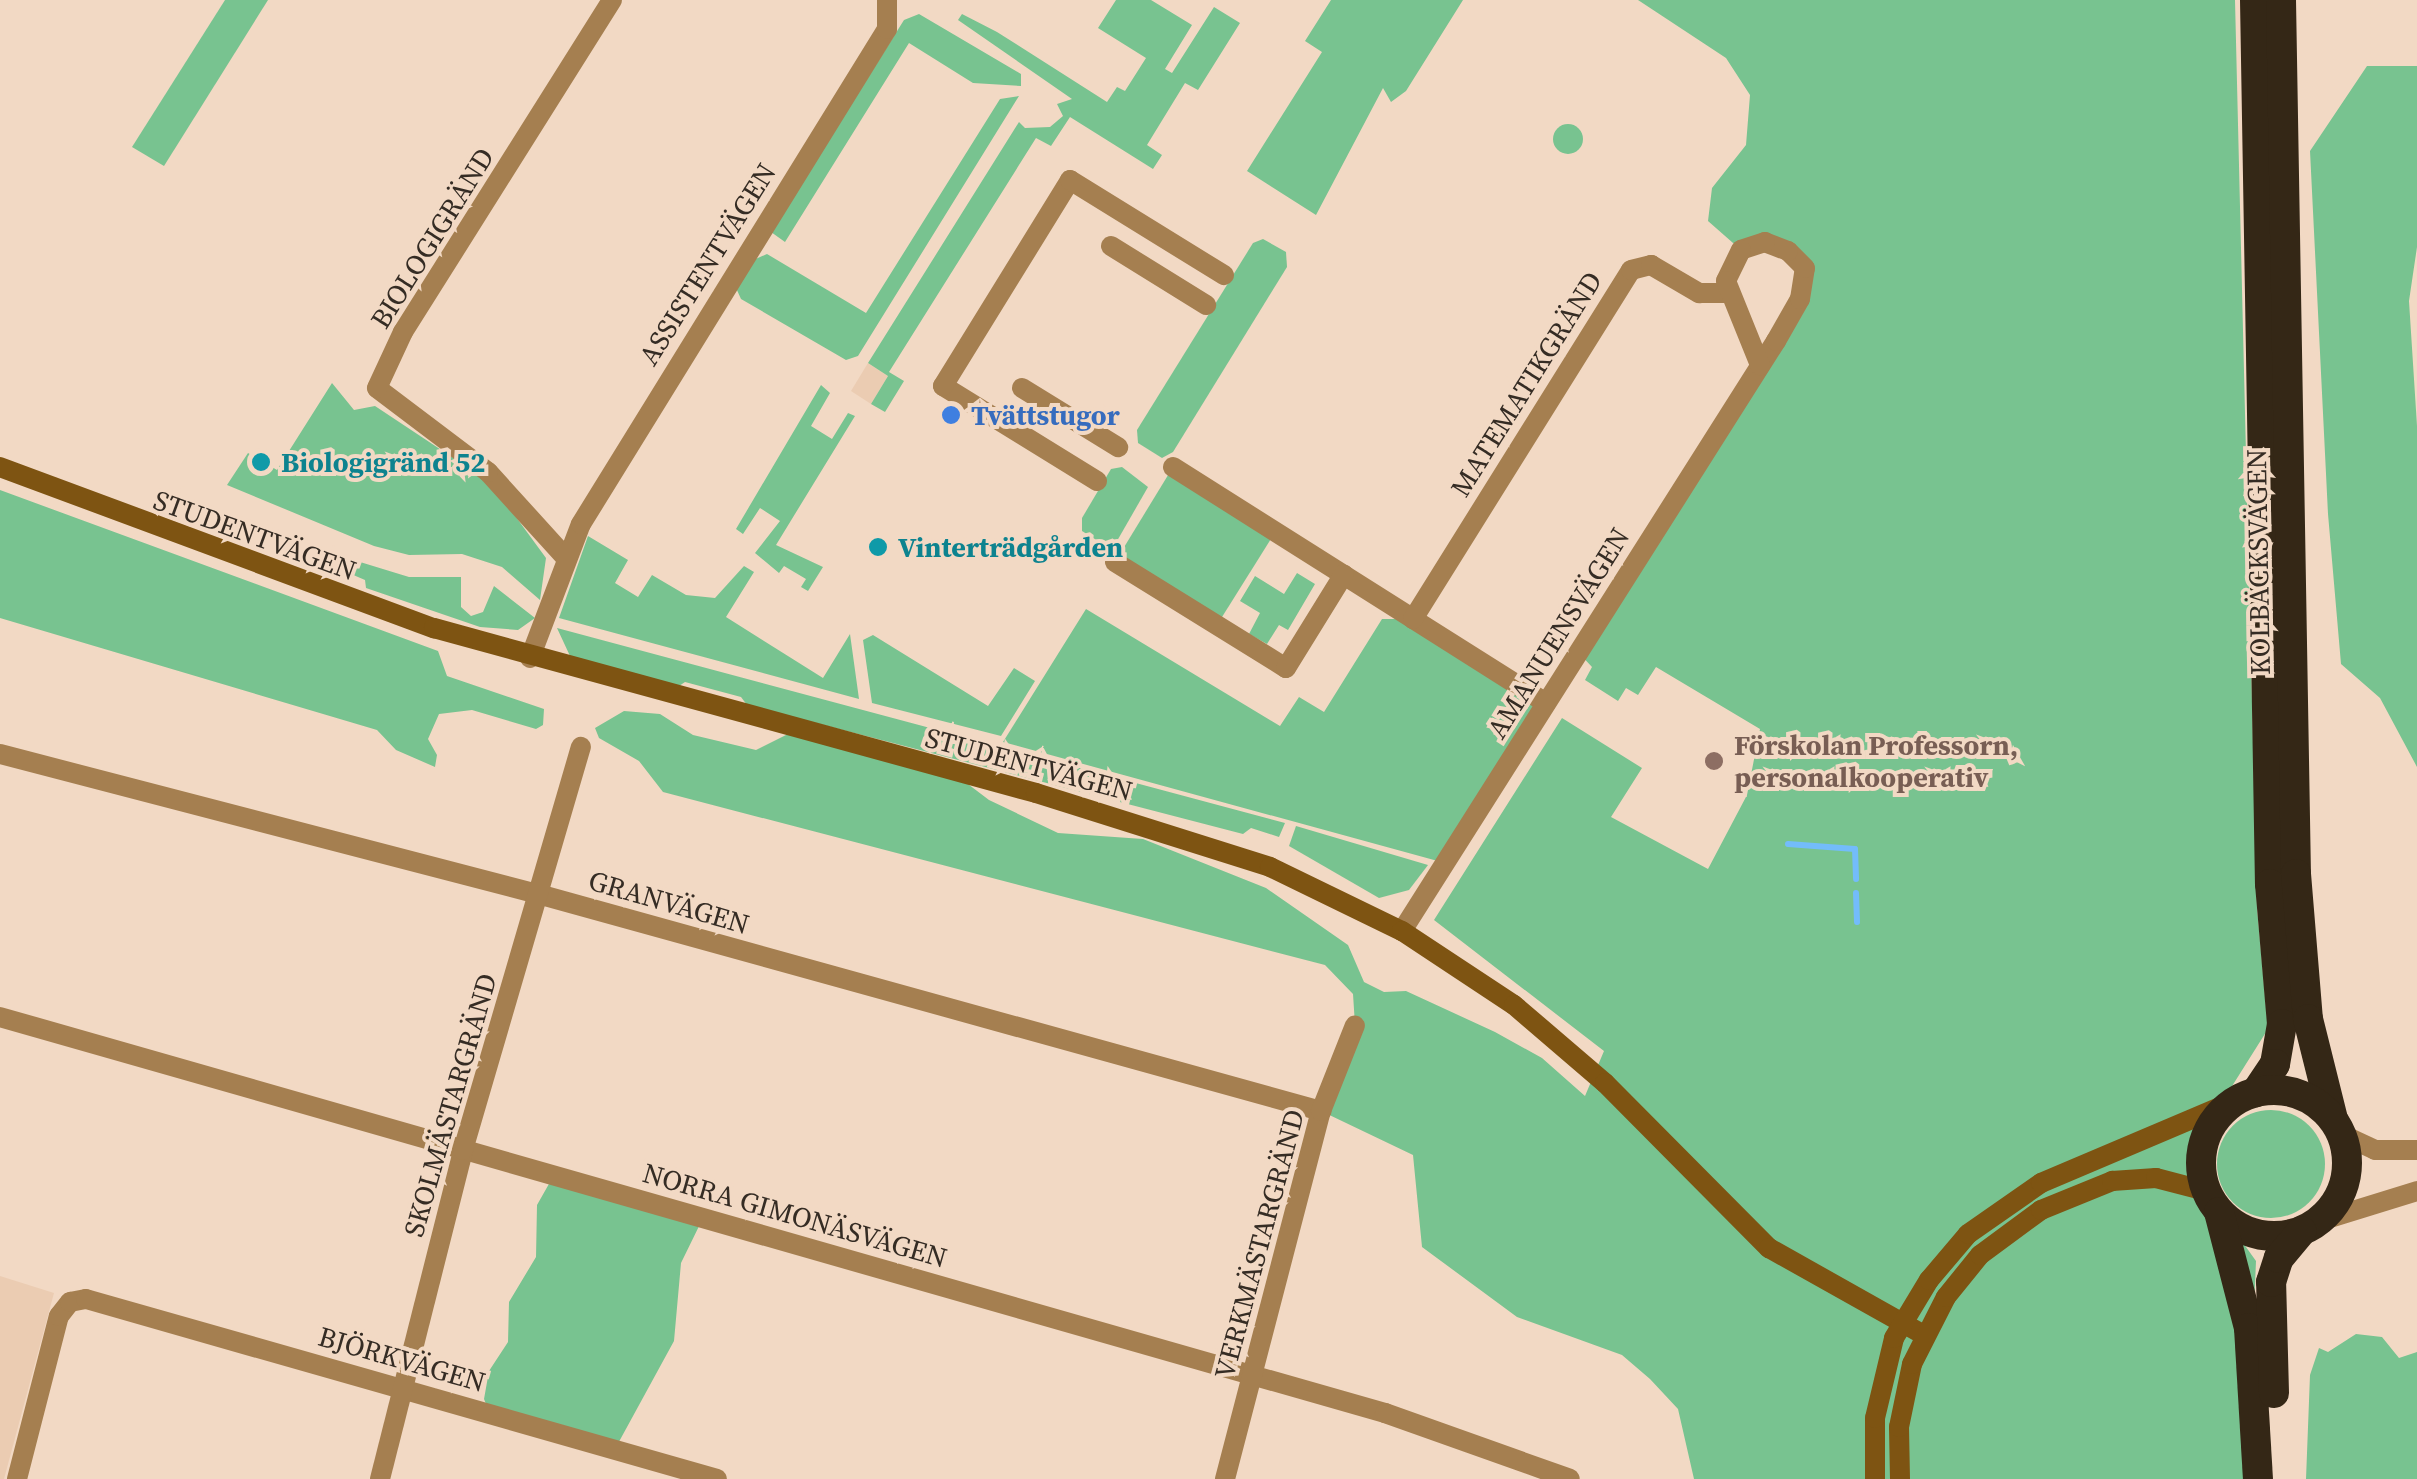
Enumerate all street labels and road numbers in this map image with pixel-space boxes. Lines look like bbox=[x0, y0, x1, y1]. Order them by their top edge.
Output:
street label: BIOLOGIGRÄND bbox=[363, 142, 501, 334]
street label: ASSISTENTVÄGEN bbox=[631, 157, 783, 371]
street label: MATEMATIKGRÄND bbox=[1443, 265, 1609, 503]
street label: KOLBÄCKSVÄGEN bbox=[2239, 448, 2277, 676]
street label: STUDENTVÄGEN bbox=[149, 483, 361, 587]
street label: AMANUENSVÄGEN bbox=[1480, 522, 1636, 744]
street label: STUDENTVÄGEN bbox=[922, 720, 1136, 808]
street label: GRANVÄGEN bbox=[585, 863, 753, 941]
street label: SKOLMÄSTARGRÄND bbox=[396, 970, 504, 1240]
street label: VERKMÄSTARGRÄND bbox=[1207, 1106, 1311, 1382]
street label: NORRA GIMONÄSVÄGEN bbox=[639, 1155, 951, 1275]
street label: BJÖRKVÄGEN bbox=[314, 1319, 490, 1399]

